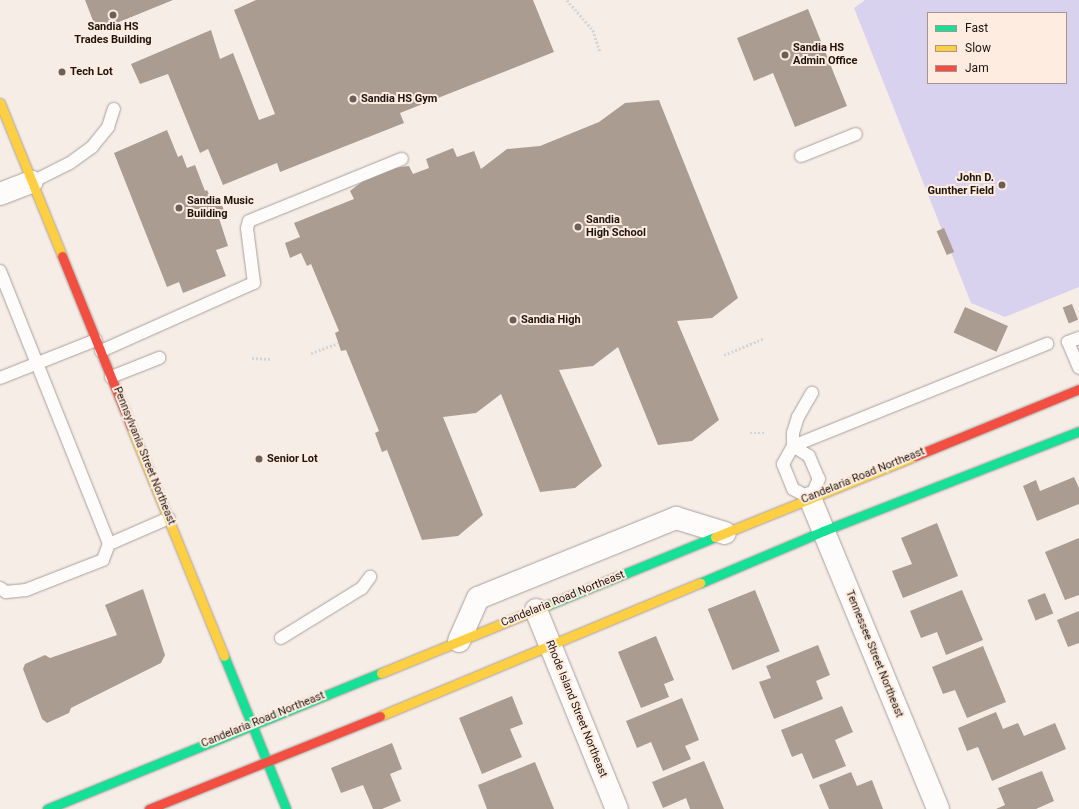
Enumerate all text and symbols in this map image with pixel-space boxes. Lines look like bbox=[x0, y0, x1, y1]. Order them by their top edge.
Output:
marker: Sandia HS Trades Building bbox=[108, 10, 118, 20]
legend bbox=[927, 12, 1067, 84]
place label: Sandia HS Trades Building bbox=[74, 21, 152, 47]
text: Fast bbox=[965, 21, 988, 35]
text: Slow bbox=[965, 41, 991, 55]
place label: Sandia HS Admin Office bbox=[793, 42, 857, 68]
marker: Sandia HS Admin Office bbox=[780, 50, 790, 60]
text: Jam bbox=[965, 61, 989, 75]
place label: Tech Lot bbox=[70, 65, 113, 79]
marker: Tech Lot bbox=[57, 67, 67, 77]
place label: Sandia HS Gym bbox=[361, 92, 437, 106]
marker: Sandia HS Gym bbox=[348, 94, 358, 104]
place label: John D. Gunther Field bbox=[928, 172, 994, 198]
marker: John D. Gunther Field bbox=[997, 180, 1007, 190]
place label: Sandia Music Building bbox=[187, 195, 254, 221]
marker: Sandia Music Building bbox=[174, 203, 184, 213]
place label: Sandia High School bbox=[586, 214, 646, 240]
marker: Sandia High School bbox=[573, 222, 583, 232]
place label: Sandia High bbox=[521, 313, 581, 327]
marker: Sandia High bbox=[508, 315, 518, 325]
street label: Pennsylvania Street Northeast bbox=[110, 385, 178, 527]
street label: Candelaria Road Northeast bbox=[799, 445, 927, 507]
place label: Senior Lot bbox=[267, 452, 318, 466]
marker: Senior Lot bbox=[254, 454, 264, 464]
street label: Candelaria Road Northeast bbox=[499, 568, 627, 630]
street label: Tennessee Street Northeast bbox=[842, 588, 906, 720]
street label: Rhode Island Street Northeast bbox=[542, 638, 610, 780]
street label: Candelaria Road Northeast bbox=[199, 689, 327, 751]

